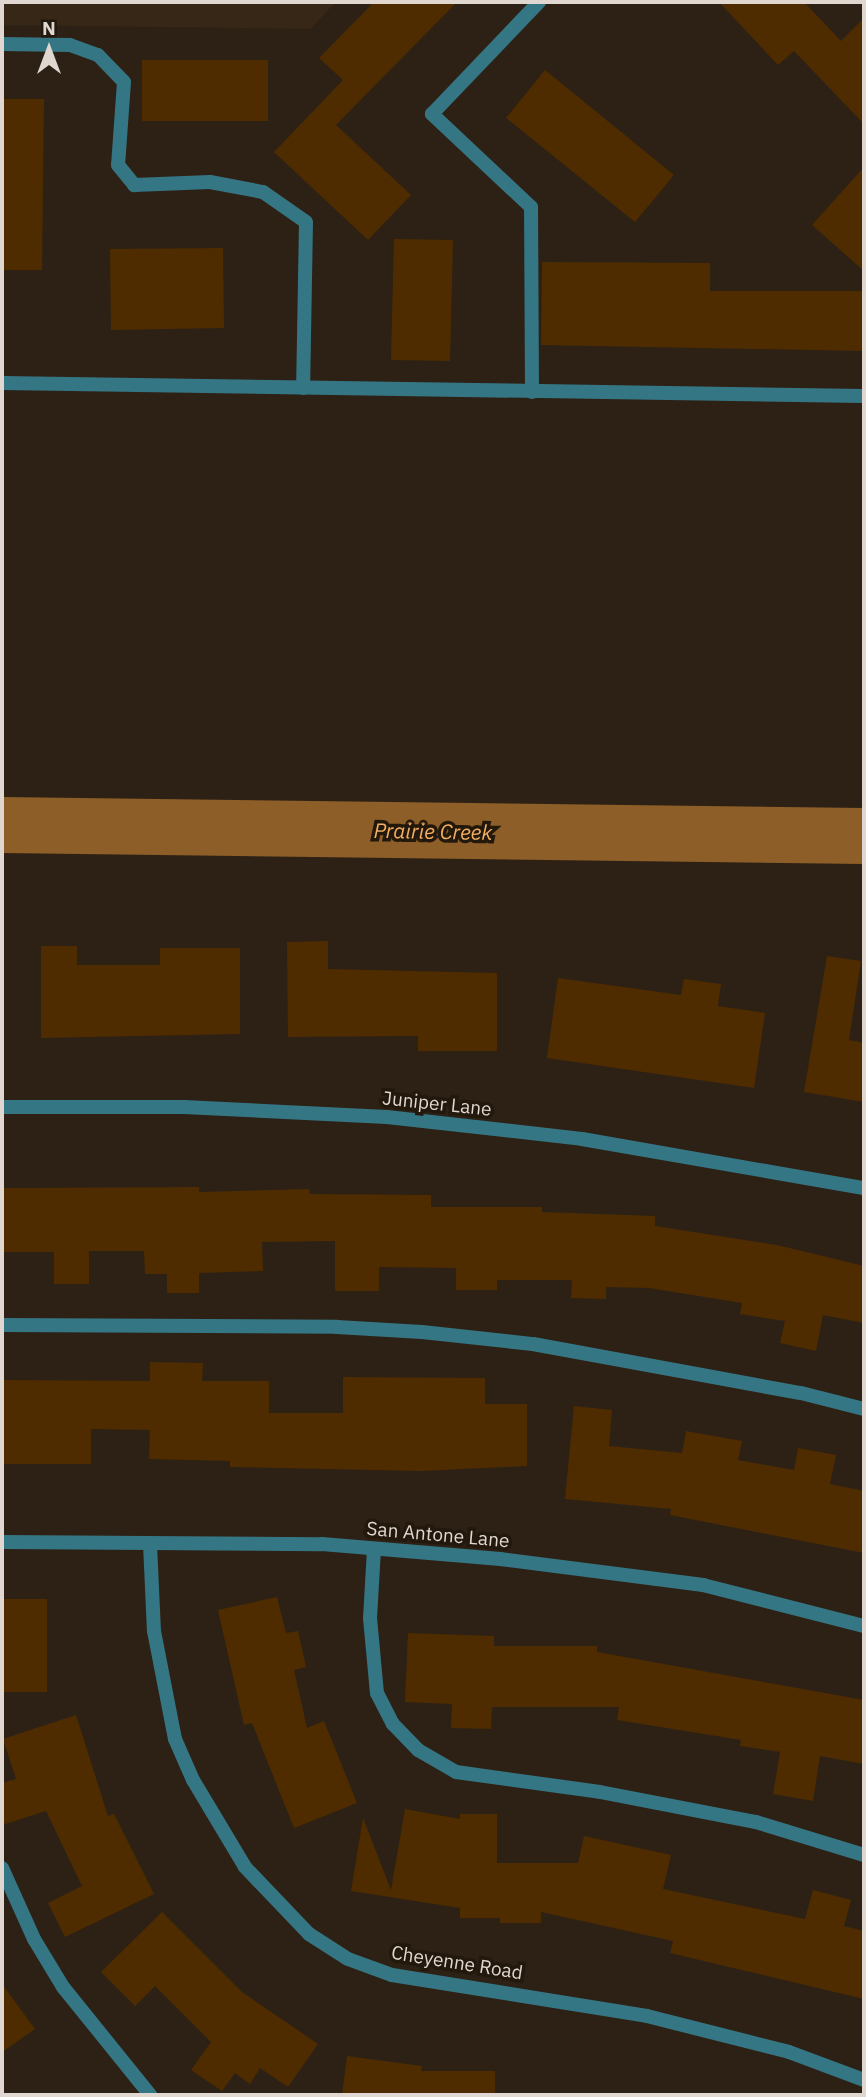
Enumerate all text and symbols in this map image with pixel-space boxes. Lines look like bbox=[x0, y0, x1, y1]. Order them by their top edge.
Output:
north arrow bbox=[14, 14, 84, 84]
text: N bbox=[42, 16, 56, 40]
water label: Prairie Creek bbox=[373, 817, 493, 845]
street label: Juniper Lane bbox=[381, 1087, 493, 1121]
street label: San Antone Lane bbox=[366, 1517, 510, 1553]
street label: Cheyenne Road bbox=[390, 1941, 524, 1985]

